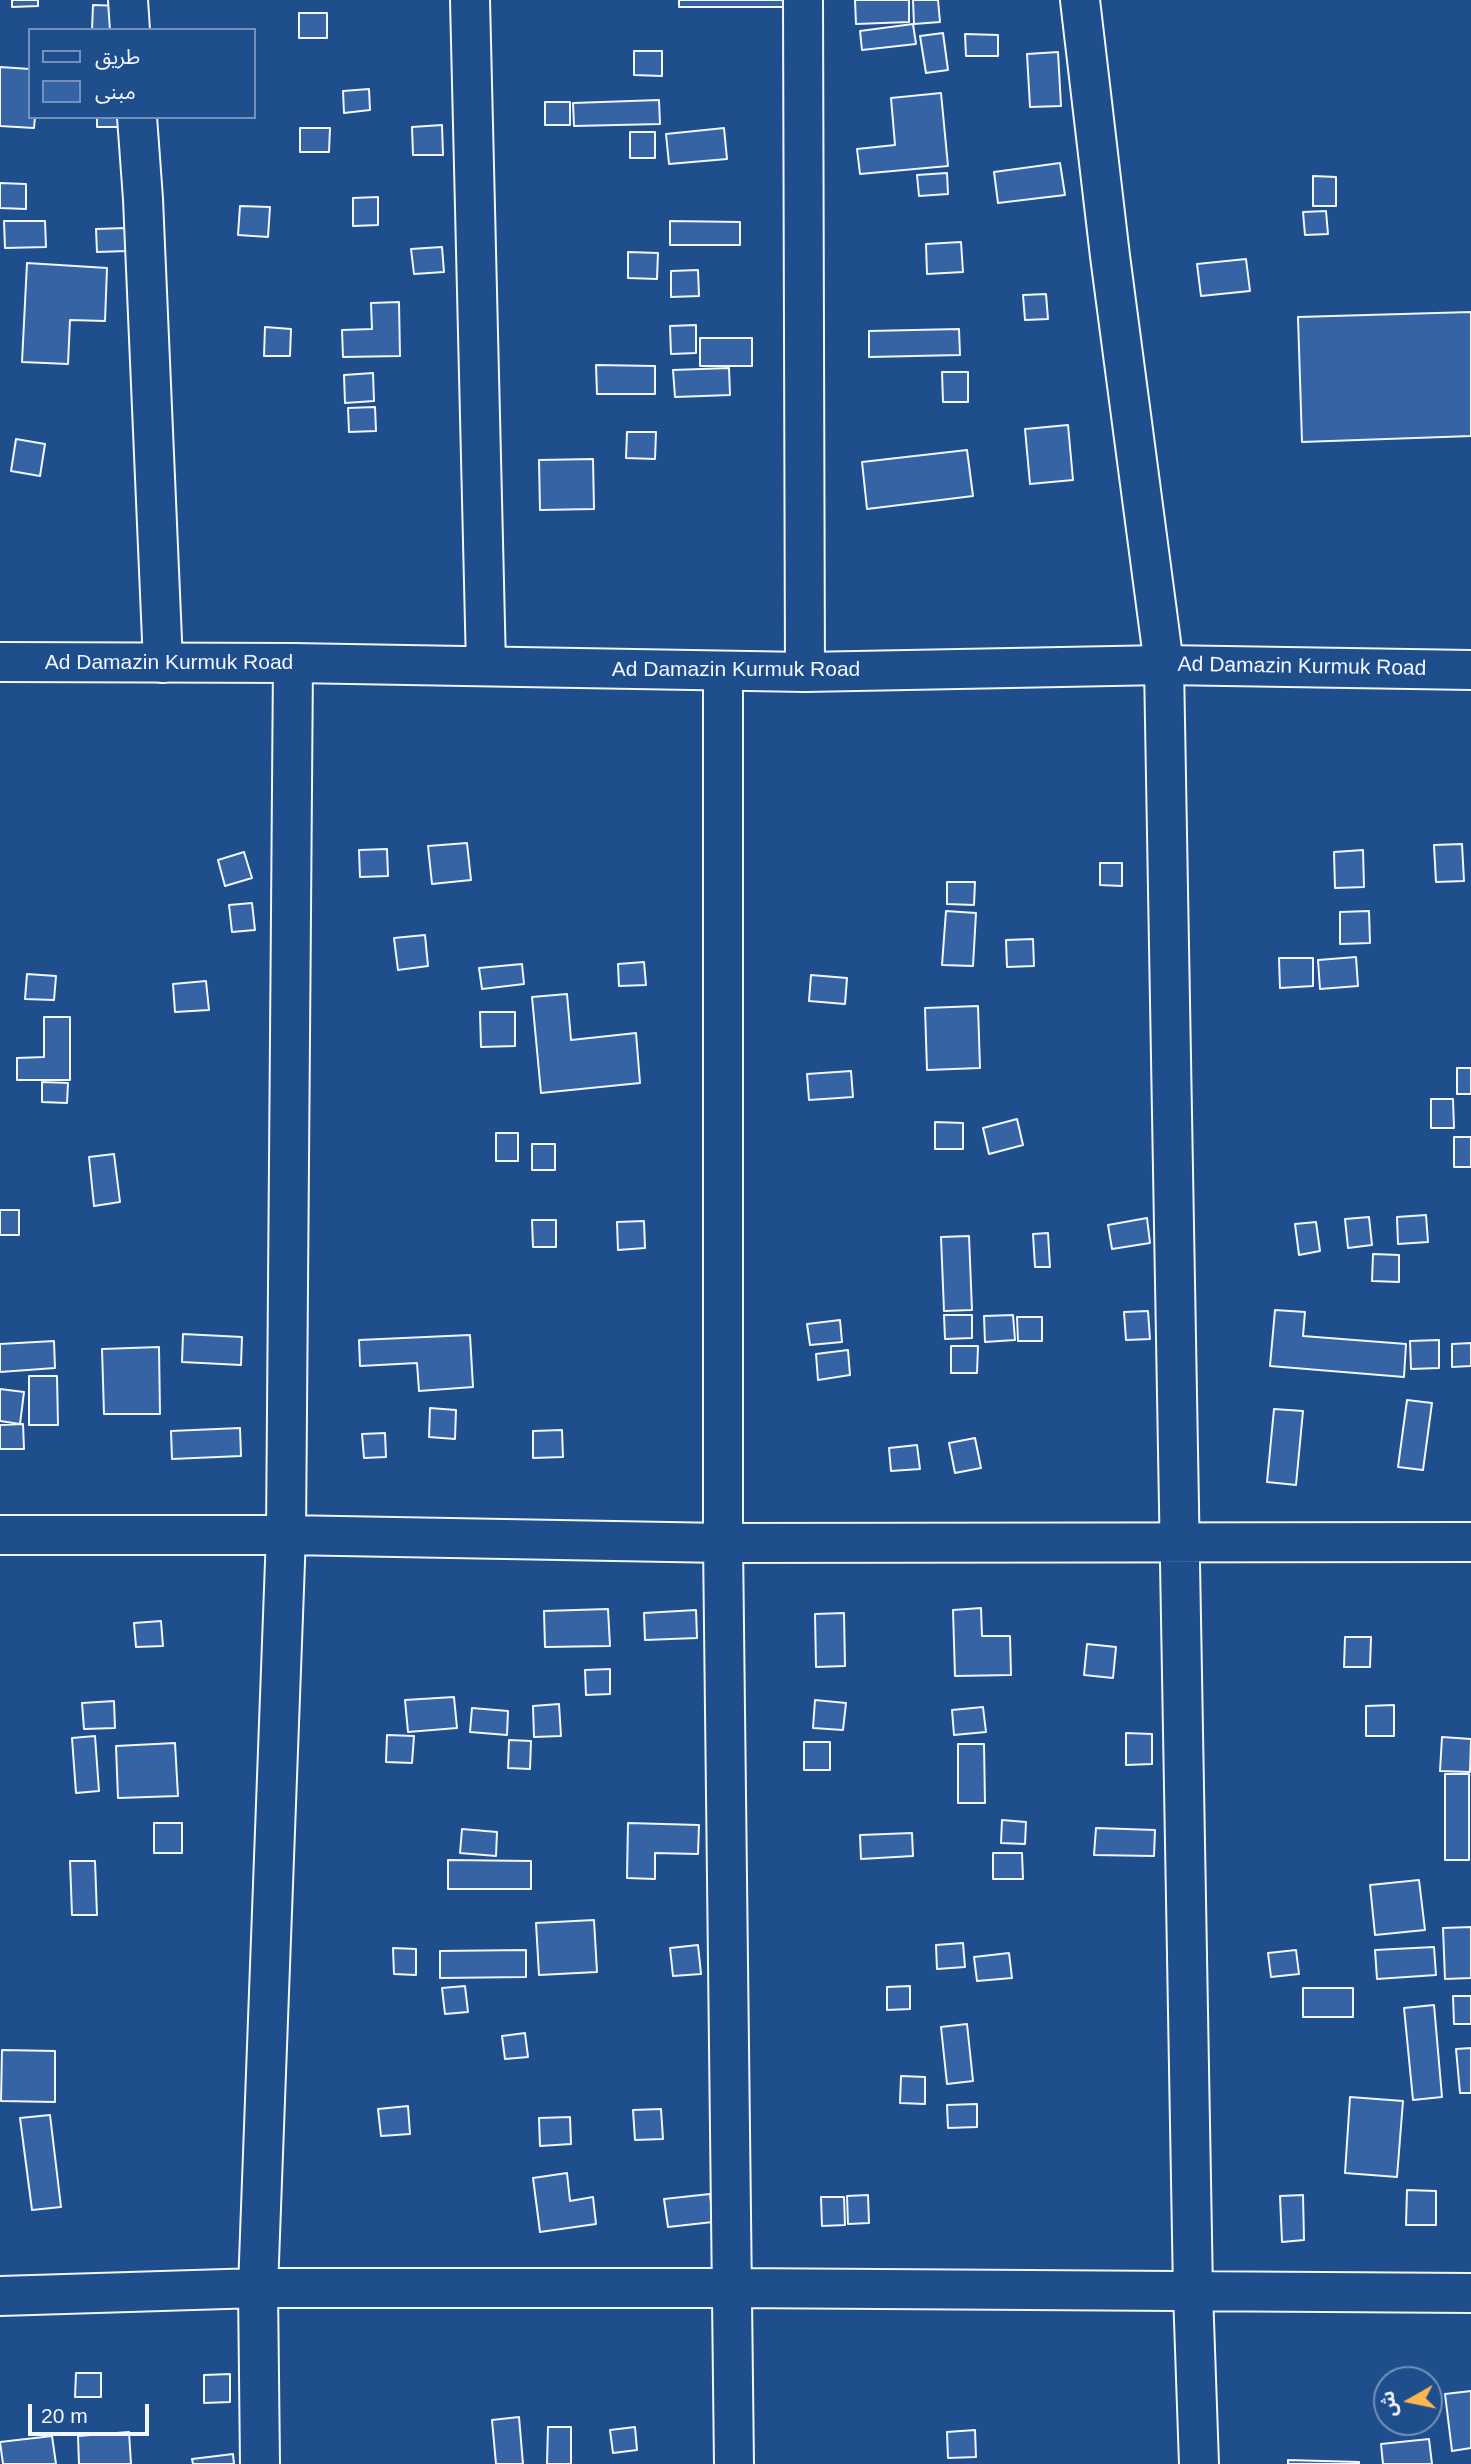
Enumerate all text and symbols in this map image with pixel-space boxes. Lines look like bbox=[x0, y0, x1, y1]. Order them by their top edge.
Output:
legend bbox=[28, 28, 256, 119]
text: طريق bbox=[95, 45, 140, 68]
text: مبنى bbox=[95, 80, 136, 103]
street label: Ad Damazin Kurmuk Road bbox=[45, 650, 293, 676]
street label: Ad Damazin Kurmuk Road bbox=[1177, 652, 1427, 682]
street label: Ad Damazin Kurmuk Road bbox=[612, 657, 860, 683]
north arrow bbox=[1373, 2366, 1443, 2436]
scale bar bbox=[32, 2390, 152, 2434]
text: ش bbox=[1376, 2390, 1401, 2419]
text: 20 m bbox=[41, 2404, 88, 2427]

